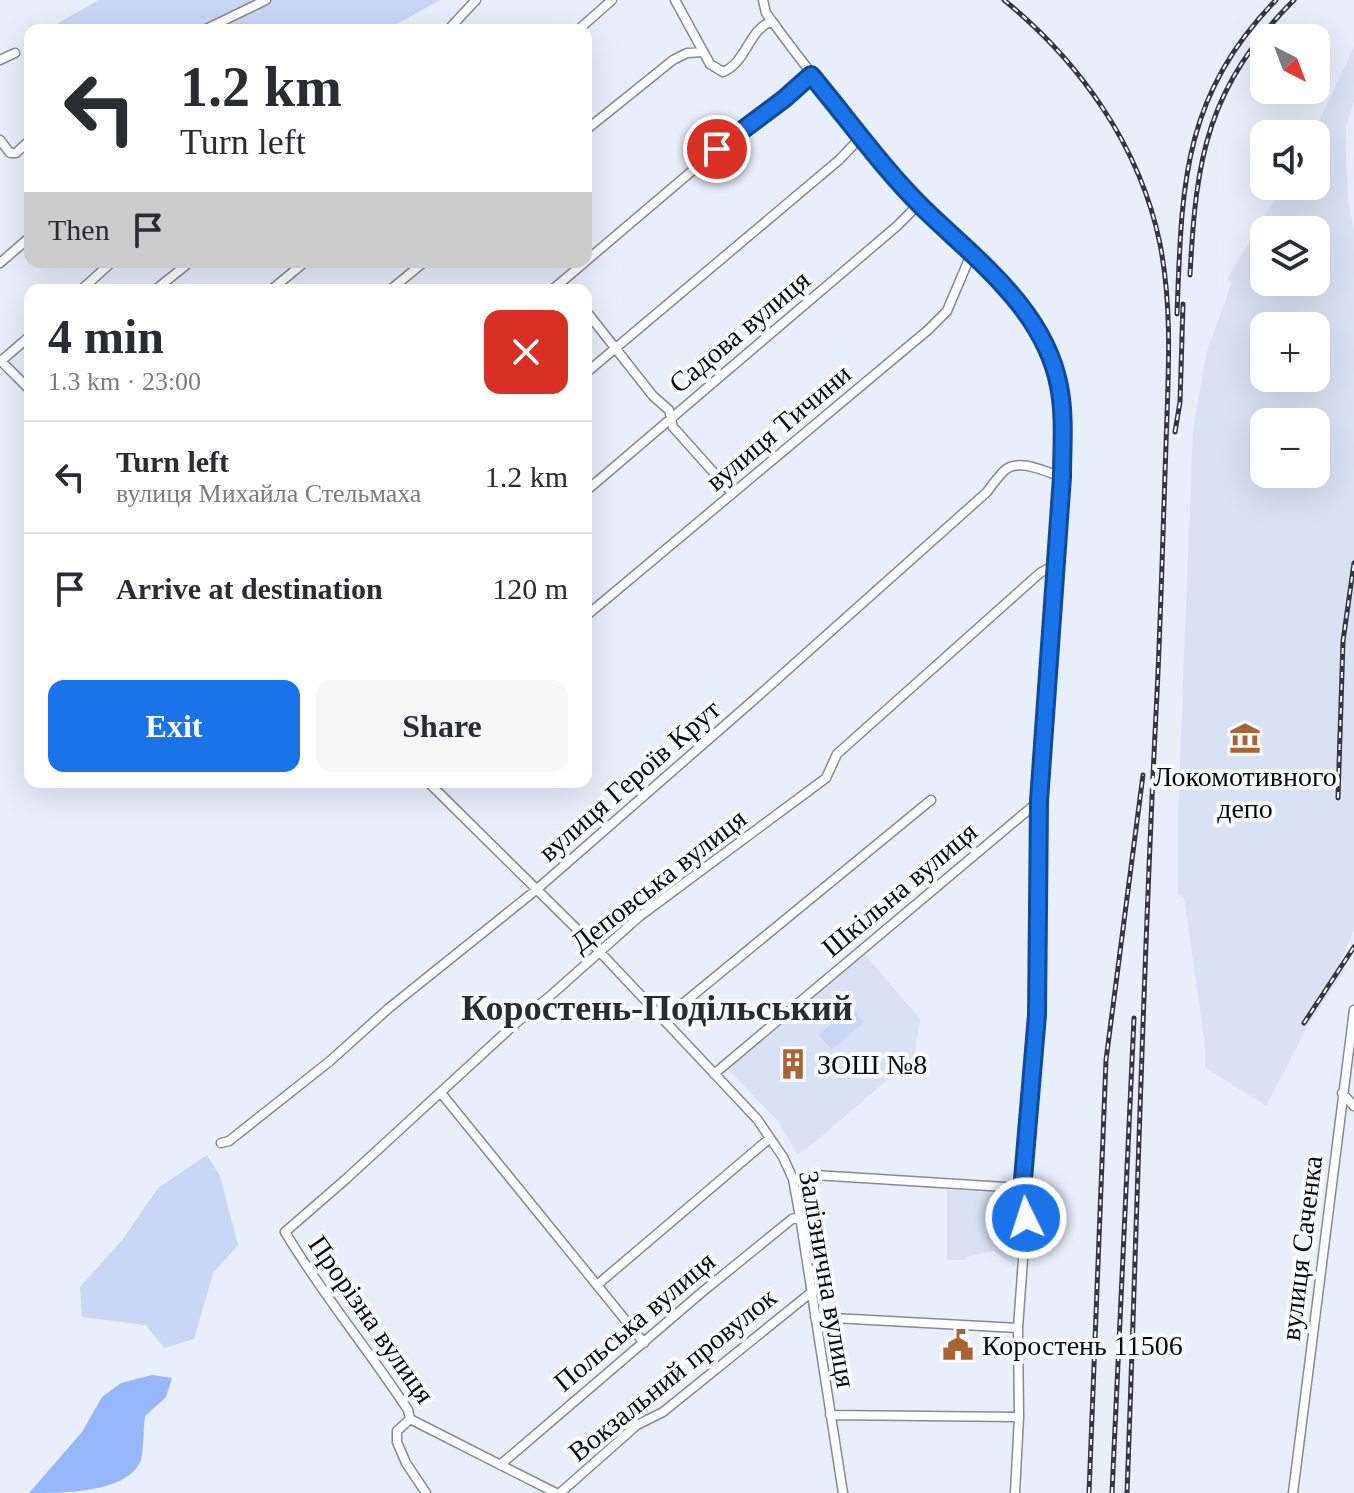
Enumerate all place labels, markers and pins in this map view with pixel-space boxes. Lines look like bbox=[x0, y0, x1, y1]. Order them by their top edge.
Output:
pin bbox=[683, 115, 751, 183]
museum icon: Локомотивного депо bbox=[1228, 721, 1262, 755]
place label: Локомотивного депо bbox=[1153, 761, 1337, 824]
building icon: ЗОШ №8 bbox=[776, 1047, 810, 1081]
place label: ЗОШ №8 bbox=[817, 1049, 927, 1080]
public building icon: Коростень 11506 bbox=[941, 1328, 975, 1362]
place label: Коростень 11506 bbox=[982, 1330, 1183, 1361]

